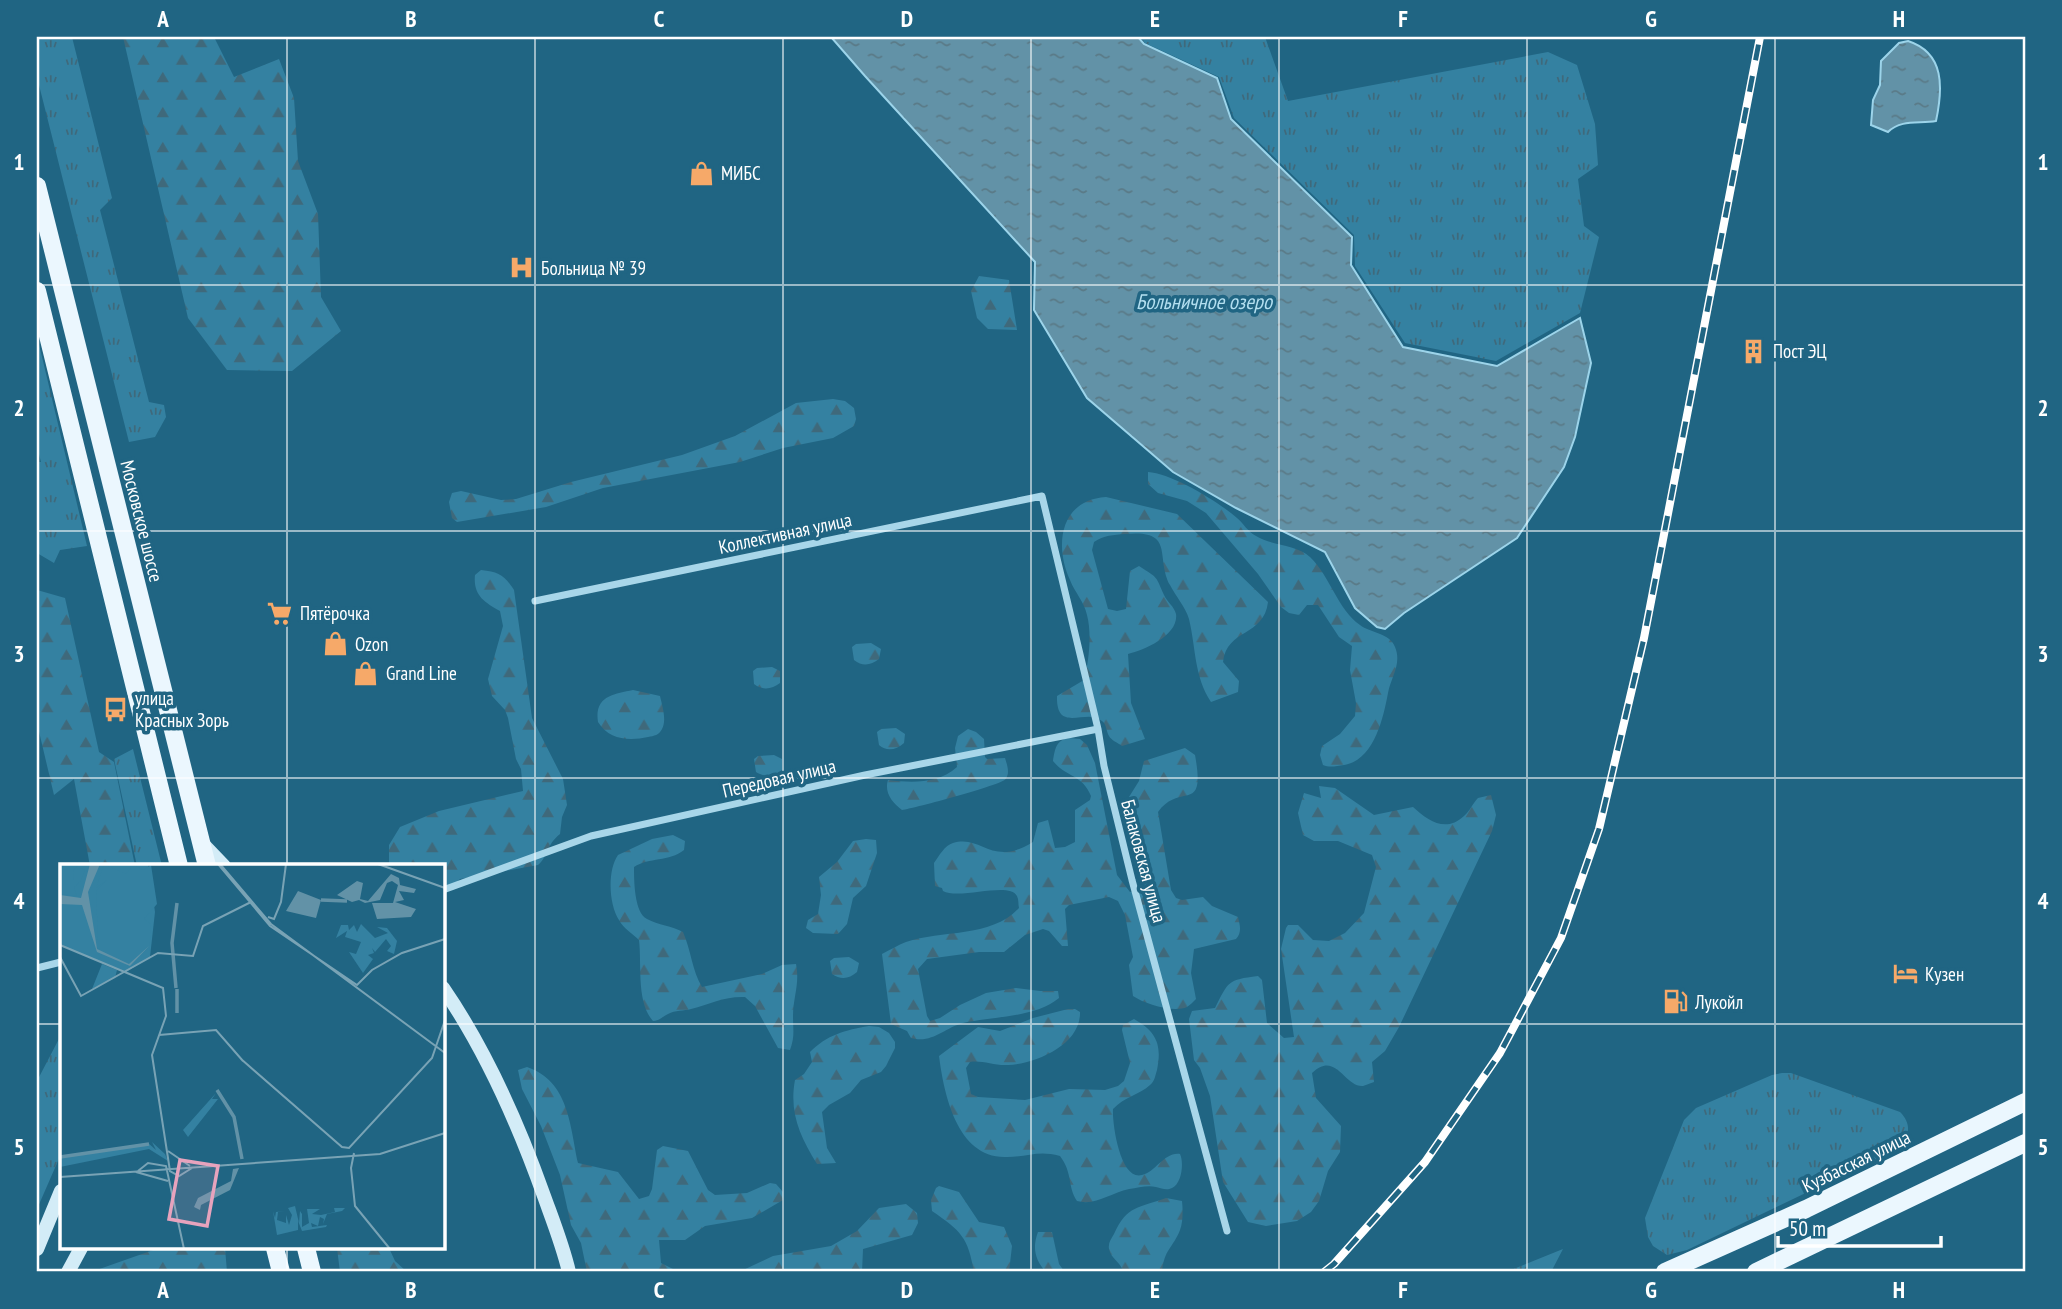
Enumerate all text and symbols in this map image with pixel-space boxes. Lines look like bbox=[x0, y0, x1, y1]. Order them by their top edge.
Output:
text: A bbox=[156, 4, 169, 33]
text: B bbox=[405, 4, 417, 33]
text: C bbox=[654, 4, 665, 33]
text: D bbox=[901, 4, 913, 33]
text: E bbox=[1150, 4, 1160, 33]
text: F bbox=[1398, 4, 1408, 33]
text: G bbox=[1645, 4, 1657, 33]
text: H bbox=[1893, 4, 1905, 33]
text: 1 bbox=[14, 147, 25, 176]
text: 1 bbox=[2038, 147, 2049, 176]
shop icon: МИБС bbox=[687, 159, 715, 187]
place label: МИБС bbox=[721, 161, 761, 185]
hospital icon: Больница № 39 bbox=[507, 254, 535, 282]
place label: Больница № 39 bbox=[541, 256, 646, 280]
water label: Больничное озеро bbox=[1136, 288, 1274, 315]
building icon: Пост ЭЦ bbox=[1739, 337, 1767, 365]
place label: Пост ЭЦ bbox=[1773, 339, 1827, 363]
text: 2 bbox=[14, 393, 25, 422]
text: 2 bbox=[2038, 393, 2049, 422]
street label: Московское шоссе bbox=[115, 458, 169, 584]
street label: Коллективная улица bbox=[716, 507, 854, 559]
supermarket icon: Пятёрочка bbox=[266, 599, 294, 627]
place label: Пятёрочка bbox=[300, 601, 370, 625]
shop icon: Ozon bbox=[321, 630, 349, 658]
place label: Ozon bbox=[355, 632, 388, 656]
text: 3 bbox=[14, 639, 25, 668]
text: 3 bbox=[2038, 639, 2049, 668]
shop icon: Grand Line bbox=[352, 659, 380, 687]
place label: Grand Line bbox=[386, 661, 457, 685]
place label: улица Красных Зорь bbox=[135, 686, 229, 732]
bus stop icon: улица Красных Зорь bbox=[101, 695, 129, 723]
street label: Передовая улица bbox=[720, 753, 838, 803]
street label: Балаковская улица bbox=[1116, 797, 1172, 925]
inset map bbox=[60, 864, 444, 1250]
text: 4 bbox=[14, 886, 25, 915]
text: 4 bbox=[2038, 886, 2049, 915]
hotel icon: Кузен bbox=[1891, 960, 1919, 988]
place label: Кузен bbox=[1925, 962, 1964, 986]
fuel station icon: Лукойл bbox=[1661, 988, 1689, 1016]
place label: Лукойл bbox=[1694, 990, 1743, 1014]
street label: Кузбасская улица bbox=[1798, 1125, 1914, 1197]
text: 5 bbox=[14, 1132, 25, 1161]
text: 5 bbox=[2038, 1132, 2049, 1161]
scale bar bbox=[1778, 1204, 1941, 1248]
text: 50 m bbox=[1789, 1215, 1826, 1242]
text: A bbox=[156, 1275, 169, 1304]
text: B bbox=[405, 1275, 417, 1304]
text: C bbox=[654, 1275, 665, 1304]
text: D bbox=[901, 1275, 913, 1304]
text: E bbox=[1150, 1275, 1160, 1304]
text: F bbox=[1398, 1275, 1408, 1304]
text: G bbox=[1645, 1275, 1657, 1304]
text: H bbox=[1893, 1275, 1905, 1304]

